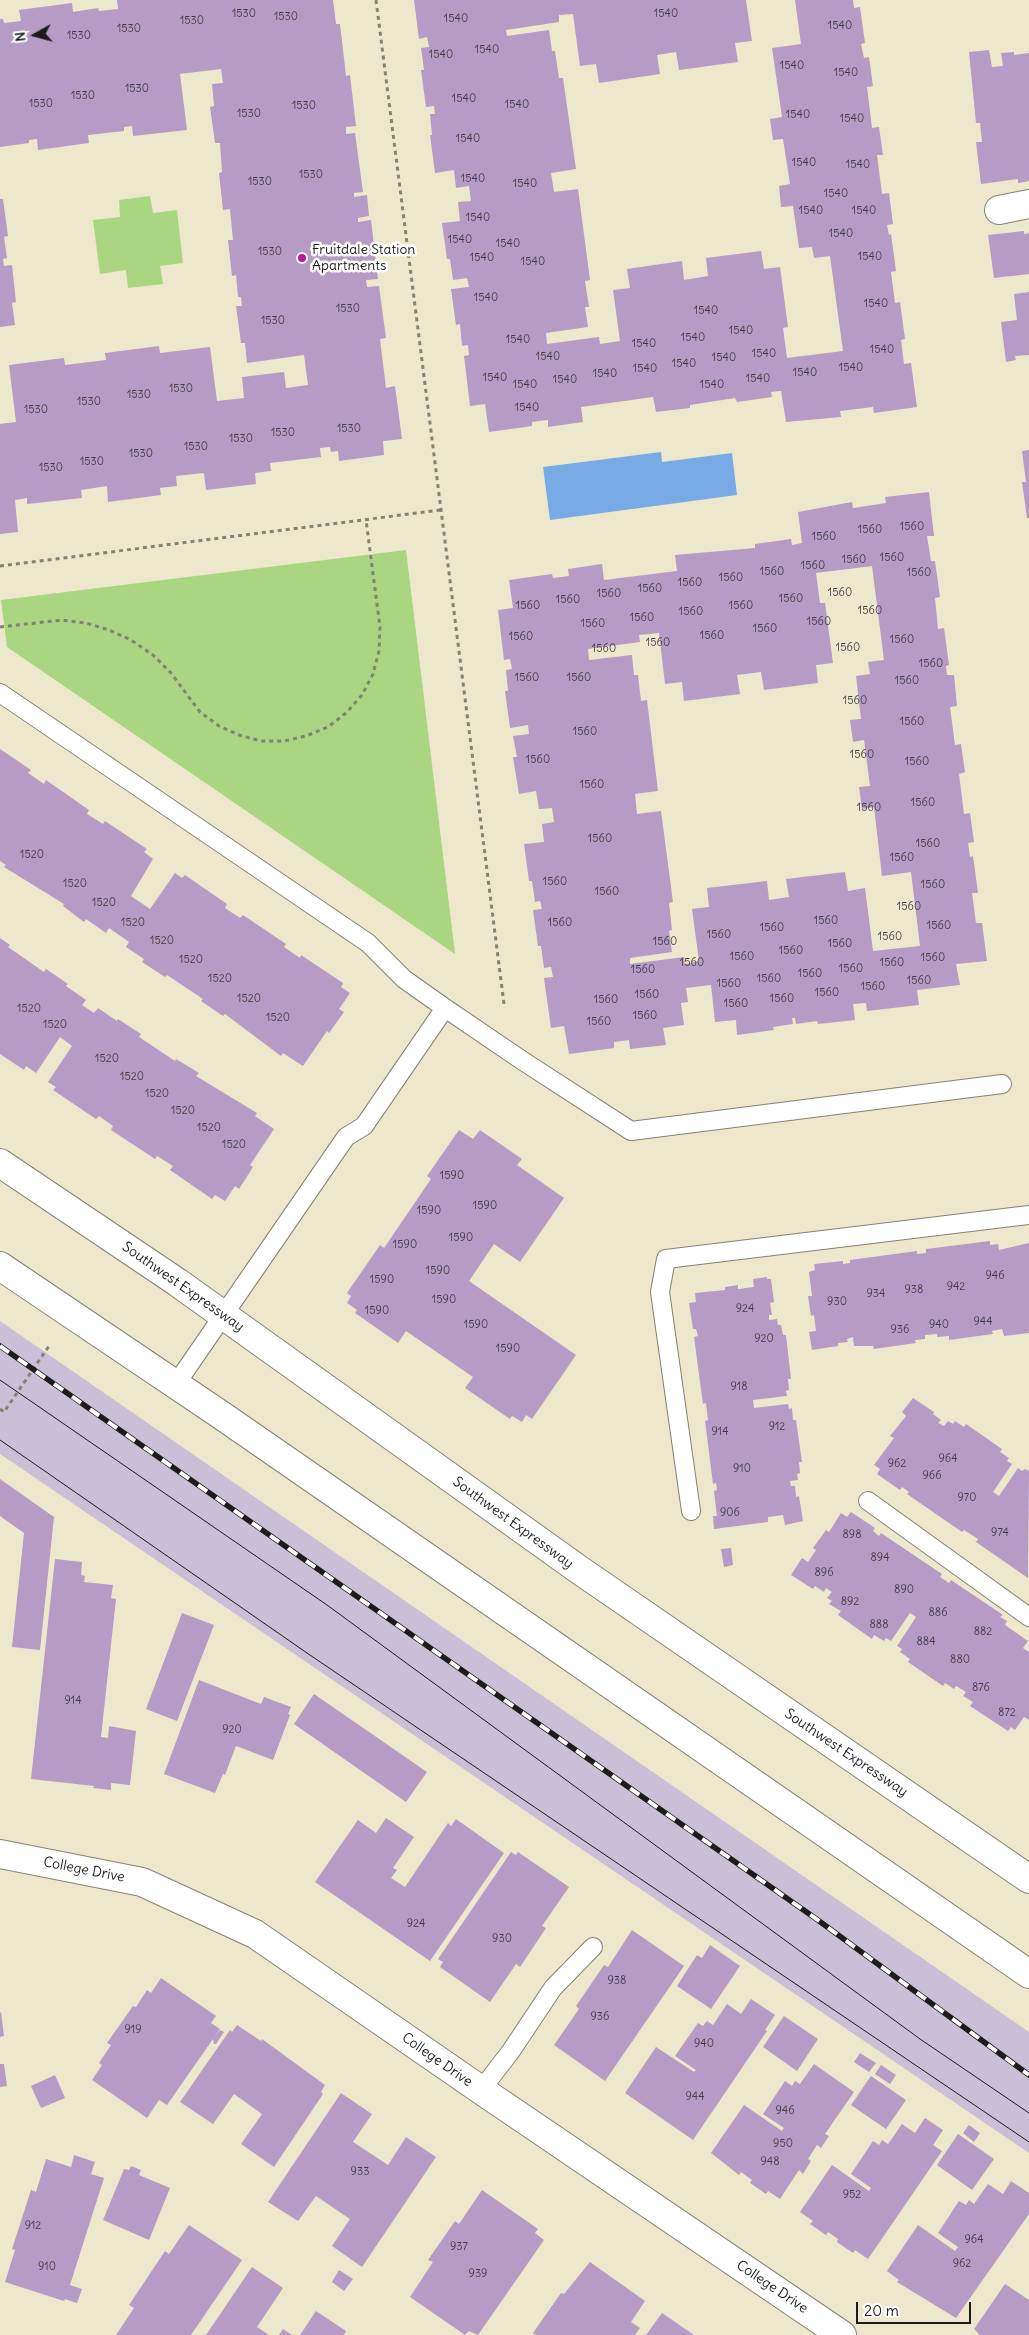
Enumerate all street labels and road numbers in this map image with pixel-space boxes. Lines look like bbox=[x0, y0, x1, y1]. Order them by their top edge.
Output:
street label: Southwest Expressway bbox=[119, 1239, 247, 1335]
street label: Southwest Expressway bbox=[449, 1474, 577, 1572]
street label: Southwest Expressway bbox=[781, 1706, 911, 1800]
street label: College Drive bbox=[42, 1854, 126, 1886]
street label: College Drive bbox=[398, 2029, 476, 2091]
street label: College Drive bbox=[733, 2257, 811, 2317]

